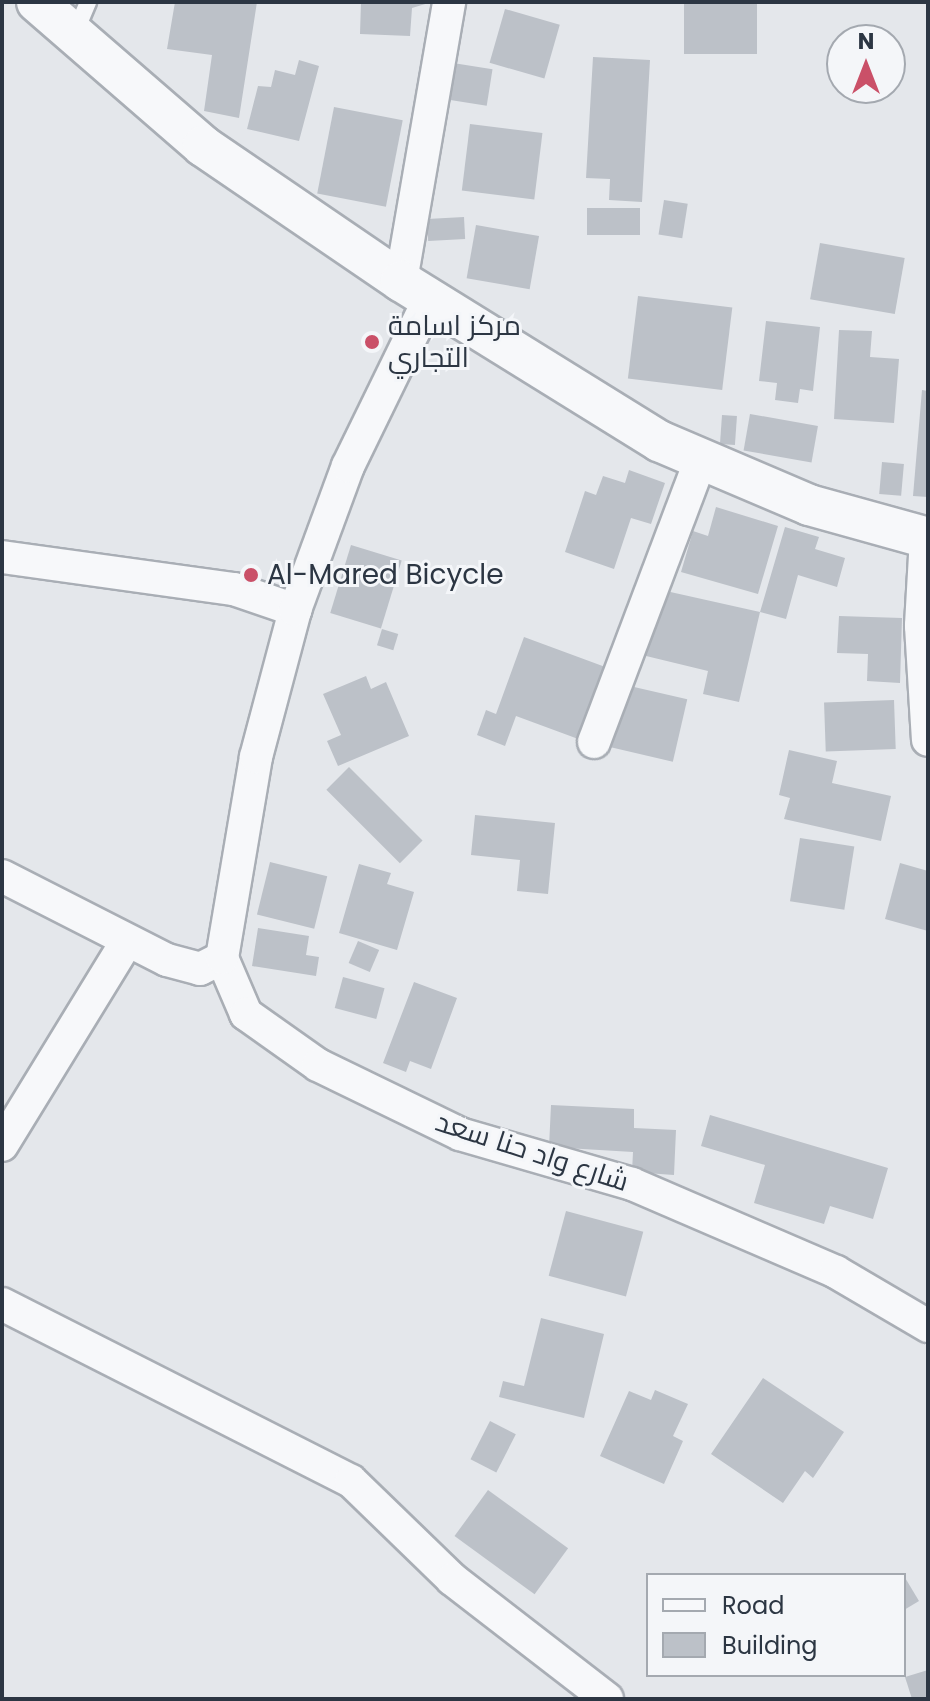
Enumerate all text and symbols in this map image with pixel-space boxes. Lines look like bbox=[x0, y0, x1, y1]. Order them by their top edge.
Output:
north arrow bbox=[826, 24, 906, 104]
text: N bbox=[858, 26, 874, 57]
place label: مركز اسامة التجاري bbox=[388, 309, 521, 375]
marker: مركز اسامة التجاري bbox=[363, 333, 381, 351]
place label: Al-Mared Bicycle bbox=[267, 558, 503, 592]
marker: Al-Mared Bicycle bbox=[242, 566, 260, 584]
street label: شارع واد حنا سعد bbox=[431, 1105, 633, 1199]
legend bbox=[646, 1573, 906, 1677]
text: Road bbox=[722, 1589, 784, 1622]
text: Building bbox=[722, 1629, 818, 1662]

